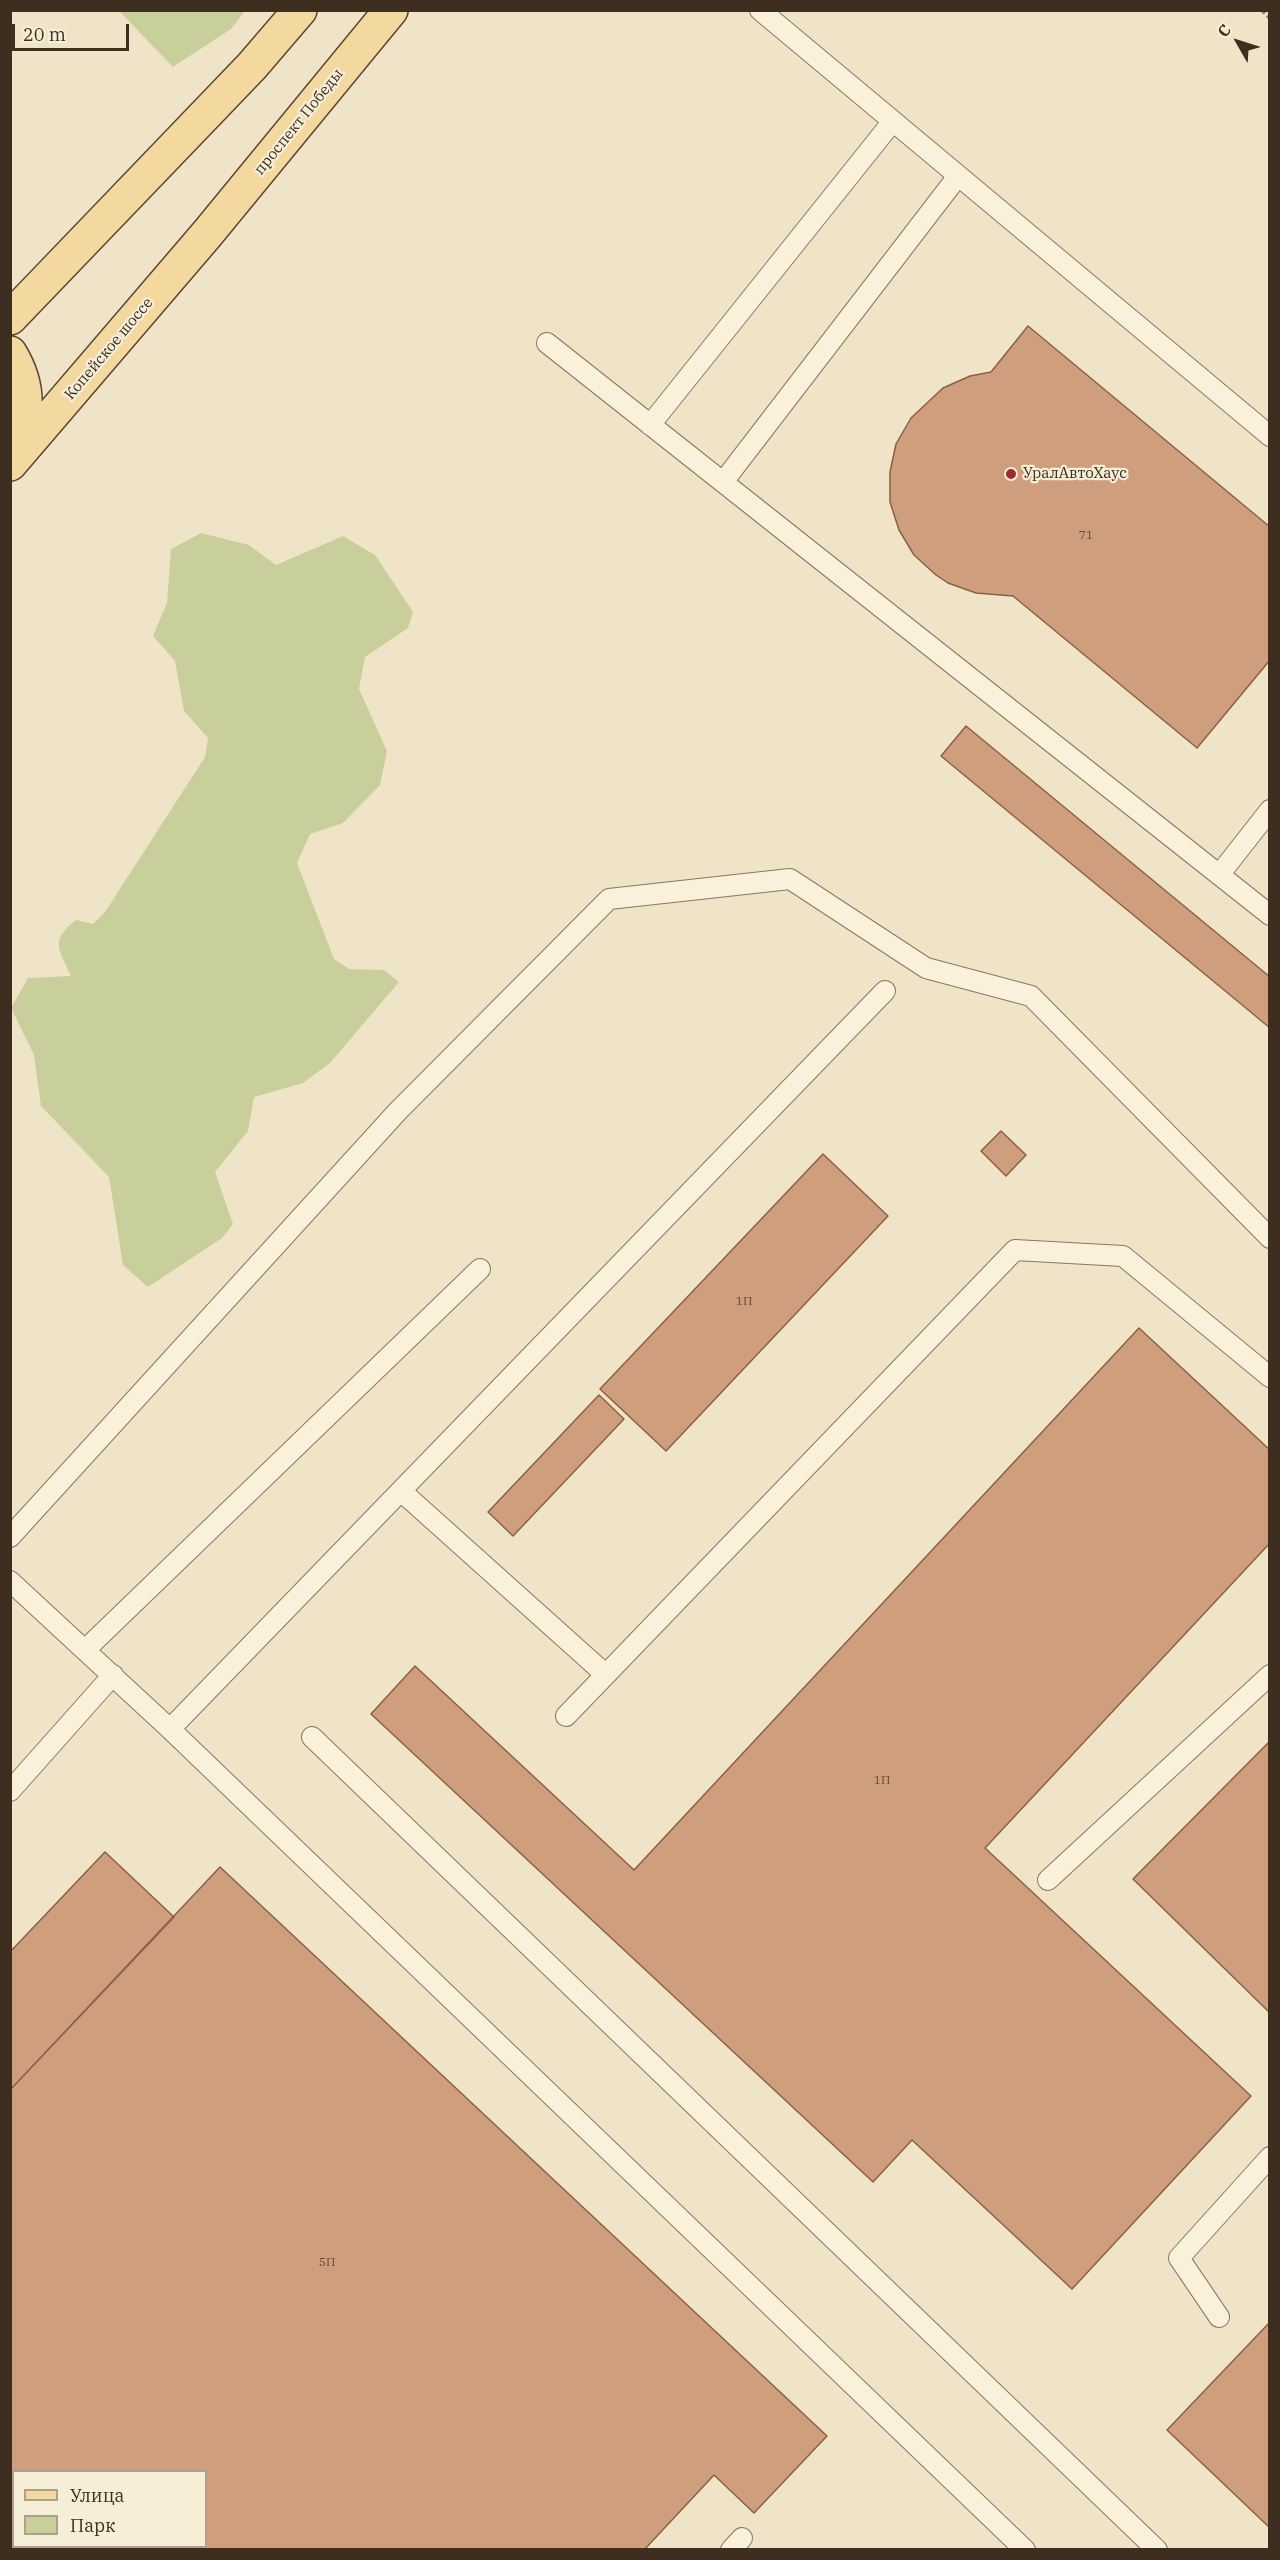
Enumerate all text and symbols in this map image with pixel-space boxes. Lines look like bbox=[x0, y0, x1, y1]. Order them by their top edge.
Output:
scale bar bbox=[15, 12, 132, 50]
north arrow bbox=[1208, 12, 1268, 72]
text: С bbox=[1213, 20, 1235, 41]
text: 20 m bbox=[23, 23, 66, 46]
street label: проспект Победы bbox=[251, 65, 347, 179]
street label: Копейское шоссе bbox=[61, 294, 157, 404]
place label: УралАвтоХаус bbox=[1023, 465, 1127, 483]
marker: УралАвтоХаус bbox=[1004, 467, 1018, 481]
house number: 71 bbox=[1079, 529, 1093, 543]
house number: 1П bbox=[736, 1295, 752, 1309]
house number: 1П bbox=[874, 1774, 890, 1788]
house number: 5П bbox=[319, 2256, 335, 2270]
legend bbox=[12, 2470, 207, 2548]
text: Улица bbox=[70, 2484, 124, 2507]
text: Парк bbox=[70, 2514, 116, 2537]

